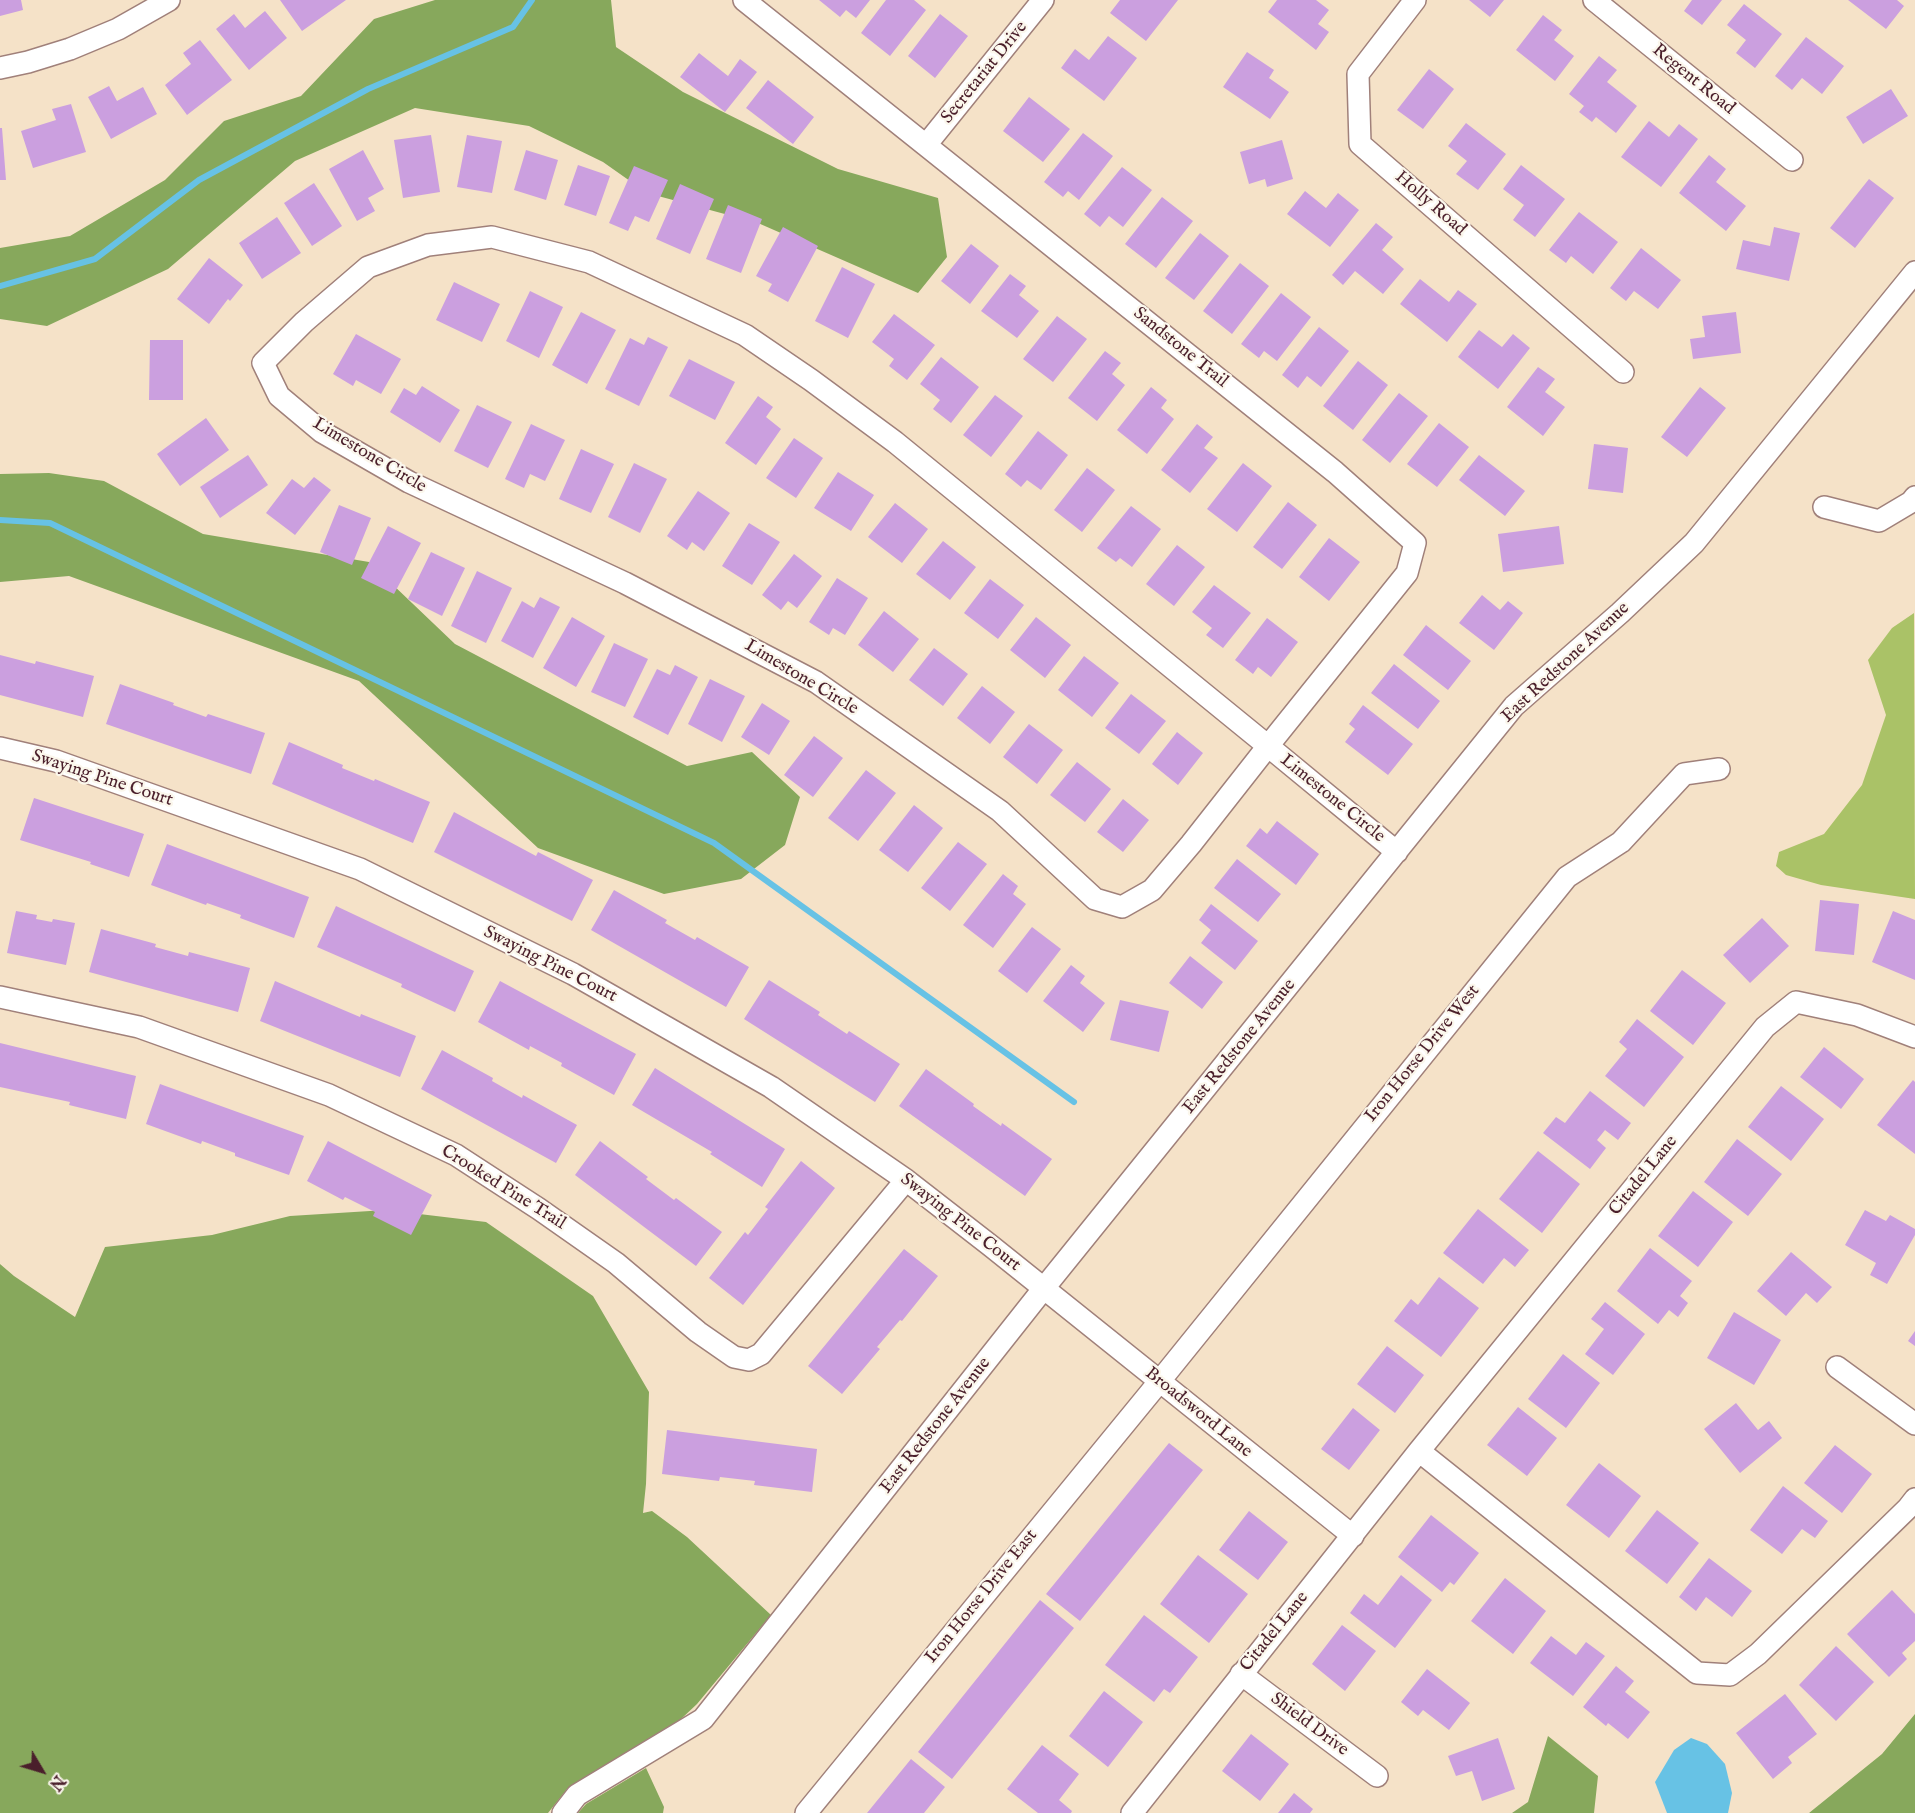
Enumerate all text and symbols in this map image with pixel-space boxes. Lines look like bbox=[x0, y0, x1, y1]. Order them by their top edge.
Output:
street label: Secretariat Drive bbox=[937, 18, 1033, 128]
street label: Regent Road bbox=[1647, 40, 1739, 120]
street label: Holly Road bbox=[1390, 167, 1470, 241]
street label: Sandstone Trail bbox=[1128, 303, 1232, 393]
street label: Limestone Circle bbox=[308, 414, 430, 498]
street label: East Redstone Avenue bbox=[1498, 598, 1634, 728]
street label: Limestone Circle bbox=[740, 636, 862, 720]
street label: Swaying Pine Court bbox=[29, 746, 175, 812]
street label: Limestone Circle bbox=[1275, 750, 1389, 848]
street label: Swaying Pine Court bbox=[480, 922, 620, 1008]
street label: East Redstone Avenue bbox=[1179, 975, 1301, 1119]
street label: Iron Horse Drive West bbox=[1361, 981, 1485, 1127]
street label: Citadel Lane bbox=[1605, 1132, 1683, 1220]
street label: Crooked Pine Trail bbox=[437, 1141, 569, 1235]
street label: Swaying Pine Court bbox=[895, 1169, 1025, 1277]
street label: East Redstone Avenue bbox=[876, 1354, 996, 1498]
street label: Broadsword Lane bbox=[1140, 1363, 1256, 1463]
street label: Iron Horse Drive East bbox=[921, 1526, 1043, 1668]
street label: Citadel Lane bbox=[1236, 1588, 1314, 1676]
street label: Shield Drive bbox=[1266, 1689, 1352, 1761]
north arrow bbox=[12, 1741, 72, 1801]
text: N bbox=[44, 1770, 68, 1794]

